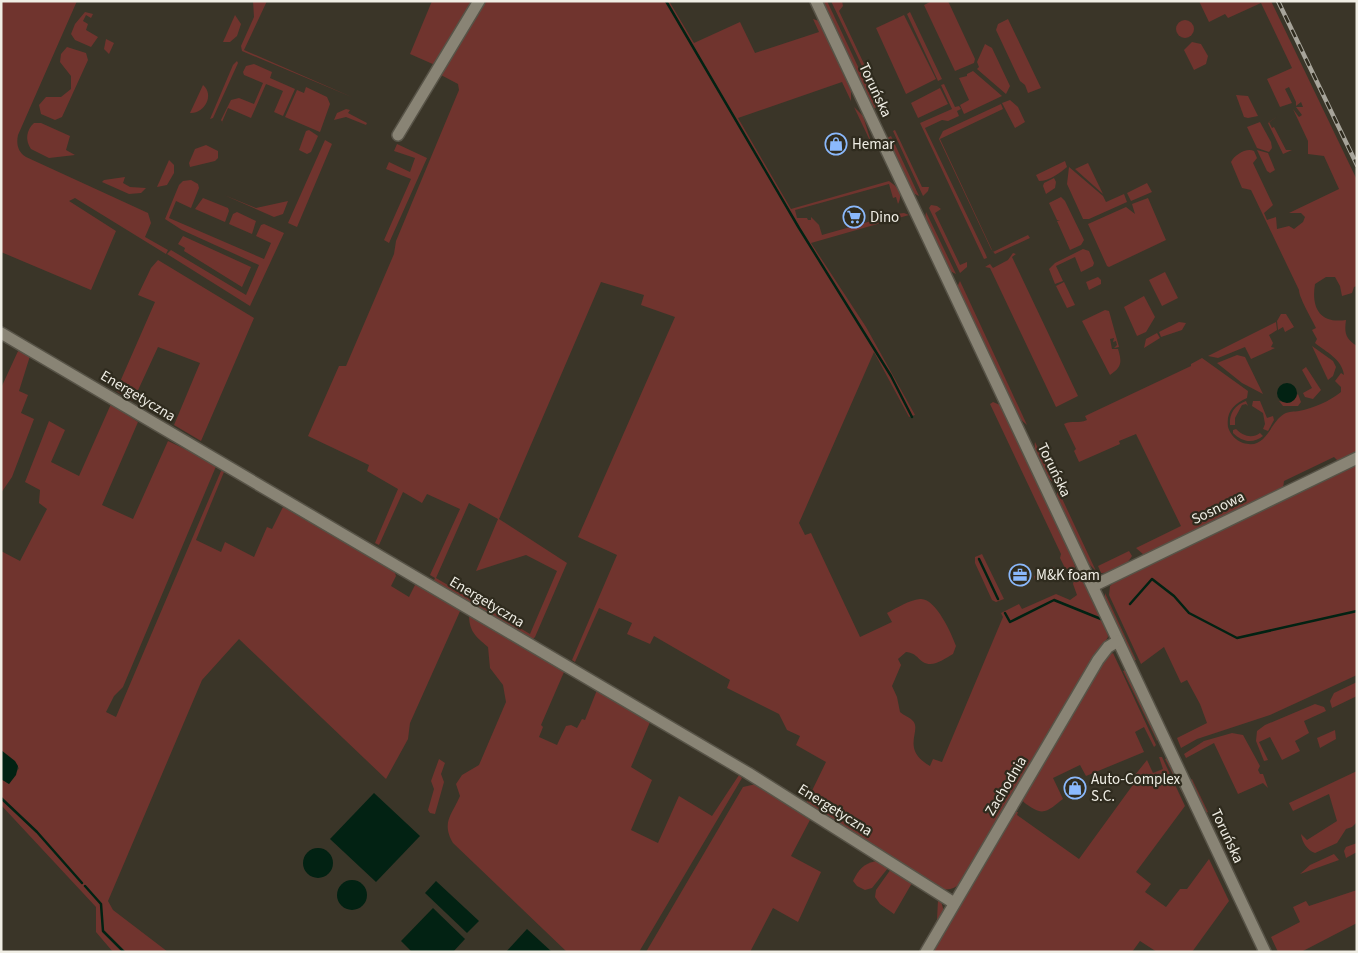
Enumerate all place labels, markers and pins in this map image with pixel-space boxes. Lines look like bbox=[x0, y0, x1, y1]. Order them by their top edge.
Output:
shop icon: Hemar bbox=[824, 132, 848, 156]
place label: Hemar bbox=[852, 134, 895, 155]
supermarket icon: Dino bbox=[842, 205, 866, 229]
place label: Dino bbox=[870, 207, 899, 228]
office icon: M&K foam bbox=[1008, 563, 1032, 587]
place label: M&K foam bbox=[1036, 565, 1100, 586]
place label: Auto-Complex S.C. bbox=[1091, 769, 1181, 807]
shop icon: Auto-Complex S.C. bbox=[1063, 776, 1087, 800]

